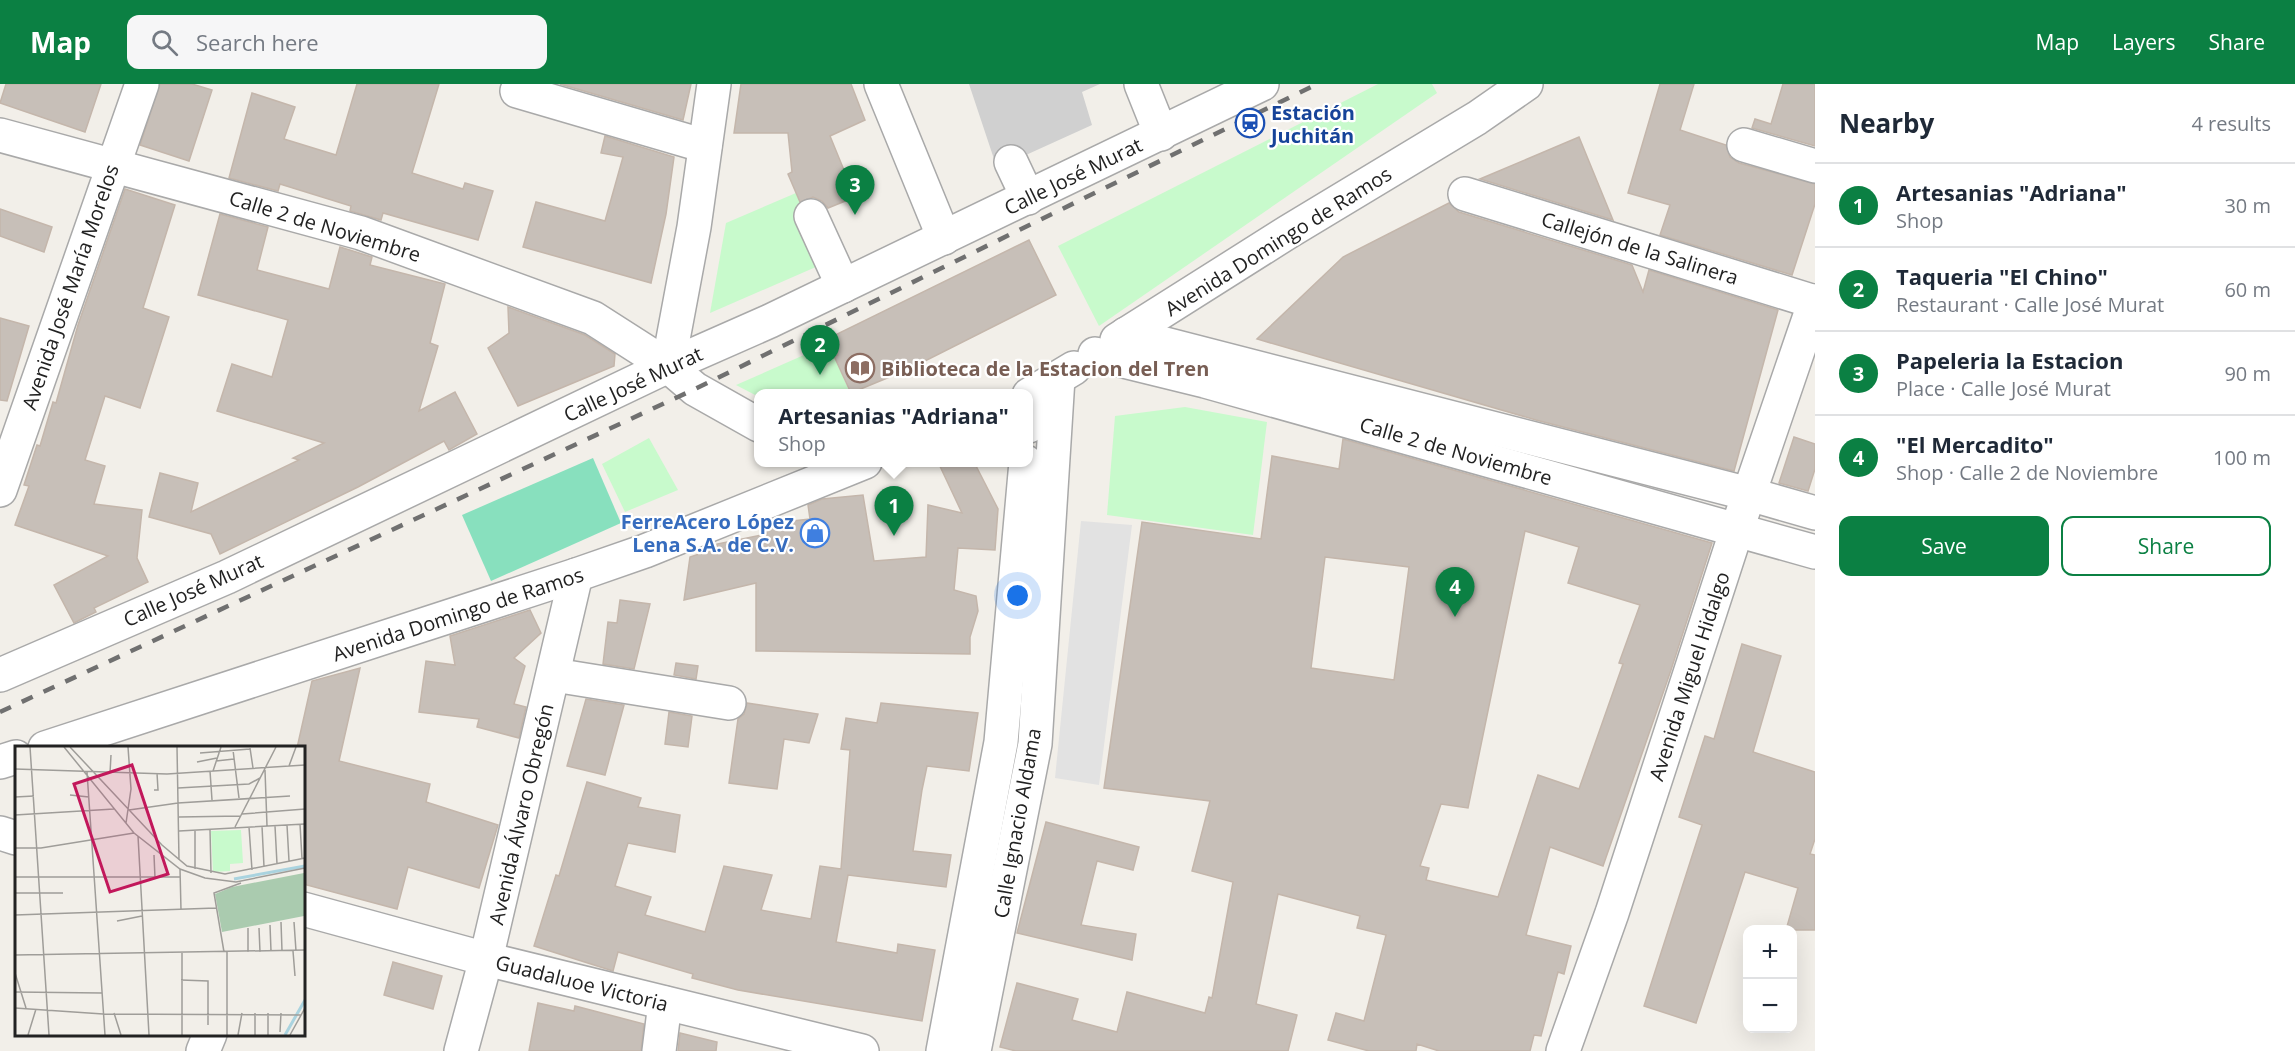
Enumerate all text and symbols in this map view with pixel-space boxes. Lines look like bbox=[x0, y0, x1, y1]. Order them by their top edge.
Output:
search box bbox=[127, 15, 547, 69]
text: Map bbox=[30, 23, 91, 61]
icon: search bbox=[148, 26, 181, 59]
text: Search here bbox=[196, 27, 319, 57]
text: Map bbox=[2036, 28, 2079, 56]
text: Layers bbox=[2112, 28, 2176, 56]
text: Share bbox=[2209, 28, 2265, 56]
place label: Estación Juchitán bbox=[1269, 99, 1355, 149]
text: Nearby bbox=[1839, 105, 1934, 141]
station icon: Estación Juchitán bbox=[1234, 107, 1266, 139]
text: 4 results bbox=[2191, 110, 2271, 137]
street label: Calle José Murat bbox=[1000, 131, 1146, 221]
street label: Avenida Domingo de Ramos bbox=[1160, 160, 1396, 322]
street label: Avenida José María Morelos bbox=[15, 161, 125, 413]
pin: 3 bbox=[836, 166, 874, 215]
text: Artesanias "Adriana" bbox=[1896, 177, 2127, 207]
street label: Calle 2 de Noviembre bbox=[226, 184, 424, 268]
text: 1 bbox=[1853, 192, 1864, 219]
text: 30 m bbox=[2224, 192, 2271, 219]
street label: Callejón de la Salinera bbox=[1538, 205, 1742, 291]
text: Shop bbox=[1896, 207, 1944, 234]
text: Taqueria "El Chino" bbox=[1896, 261, 2108, 291]
text: 2 bbox=[1853, 276, 1864, 303]
text: 60 m bbox=[2224, 276, 2271, 303]
text: Restaurant · Calle José Murat bbox=[1896, 291, 2164, 318]
pin: 2 bbox=[800, 326, 840, 375]
street label: Calle José Murat bbox=[559, 340, 707, 428]
text: Papeleria la Estacion bbox=[1896, 345, 2123, 375]
library icon: Biblioteca de la Estacion del Tren bbox=[844, 352, 876, 384]
place label: Biblioteca de la Estacion del Tren bbox=[881, 355, 1209, 382]
text: 3 bbox=[1853, 360, 1864, 387]
text: 90 m bbox=[2224, 360, 2271, 387]
text: Place · Calle José Murat bbox=[1896, 375, 2111, 402]
popup bbox=[754, 389, 1033, 467]
text: Artesanias "Adriana" bbox=[778, 400, 1009, 430]
street label: Calle 2 de Noviembre bbox=[1357, 411, 1555, 491]
text: "El Mercadito" bbox=[1896, 429, 2054, 459]
text: Shop bbox=[778, 430, 826, 457]
text: 4 bbox=[1853, 444, 1864, 471]
text: 100 m bbox=[2213, 444, 2271, 471]
text: Shop · Calle 2 de Noviembre bbox=[1896, 459, 2158, 486]
pin: 1 bbox=[874, 486, 914, 536]
place label: FerreAcero López Lena S.A. de C.V. bbox=[621, 508, 794, 558]
button: Save bbox=[1839, 516, 2049, 576]
button: Share bbox=[2061, 516, 2271, 576]
shop icon: FerreAcero López Lena S.A. de C.V. bbox=[799, 517, 831, 549]
street label: Calle José Murat bbox=[119, 547, 267, 633]
street label: Avenida Domingo de Ramos bbox=[329, 561, 587, 667]
pin: 4 bbox=[1436, 568, 1474, 617]
street label: Avenida Miguel Hidalgo bbox=[1642, 568, 1736, 784]
your location bbox=[1003, 581, 1032, 610]
street label: Avenida Álvaro Obregón bbox=[482, 701, 560, 927]
street label: Calle Ignacio Aldama bbox=[987, 726, 1047, 920]
inset map bbox=[15, 746, 304, 1036]
map controls bbox=[1743, 925, 1797, 1033]
button: + bbox=[1743, 925, 1797, 979]
street label: Guadaluoe Victoria bbox=[493, 948, 671, 1018]
button: − bbox=[1743, 979, 1797, 1033]

